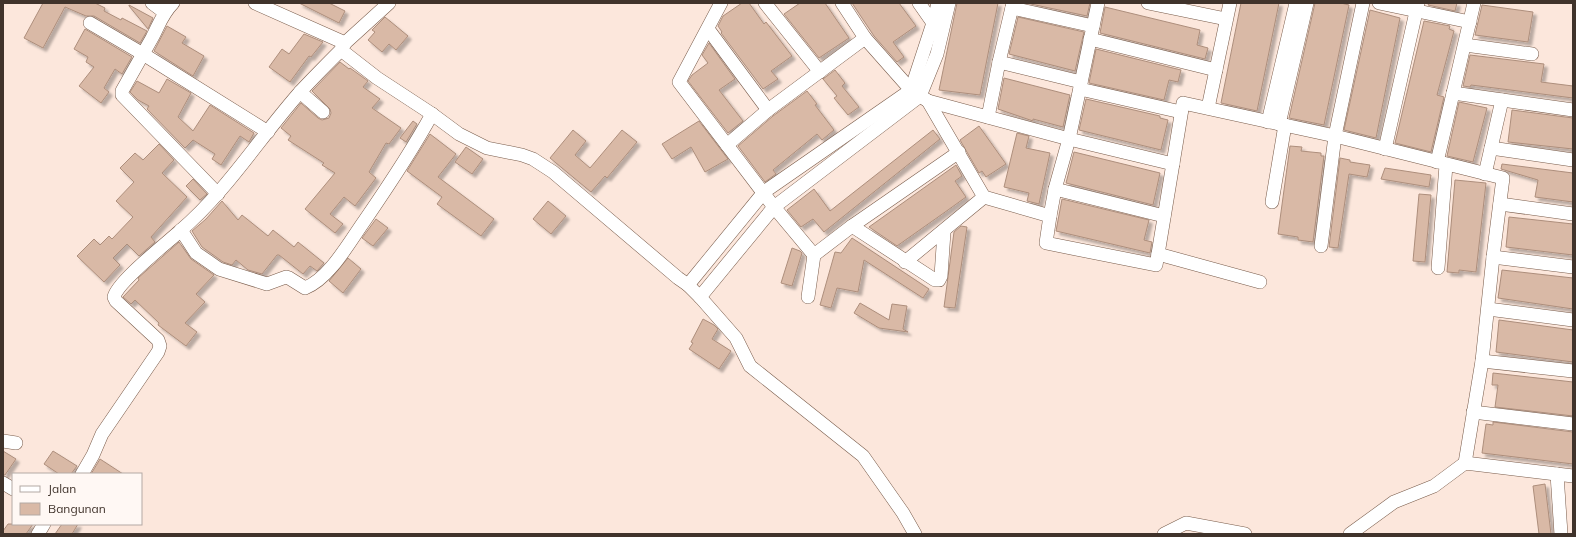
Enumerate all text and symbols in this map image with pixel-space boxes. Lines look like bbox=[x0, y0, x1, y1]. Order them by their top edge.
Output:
legend bbox=[12, 473, 142, 525]
text: Jalan bbox=[48, 481, 76, 496]
text: Bangunan bbox=[48, 501, 106, 516]

